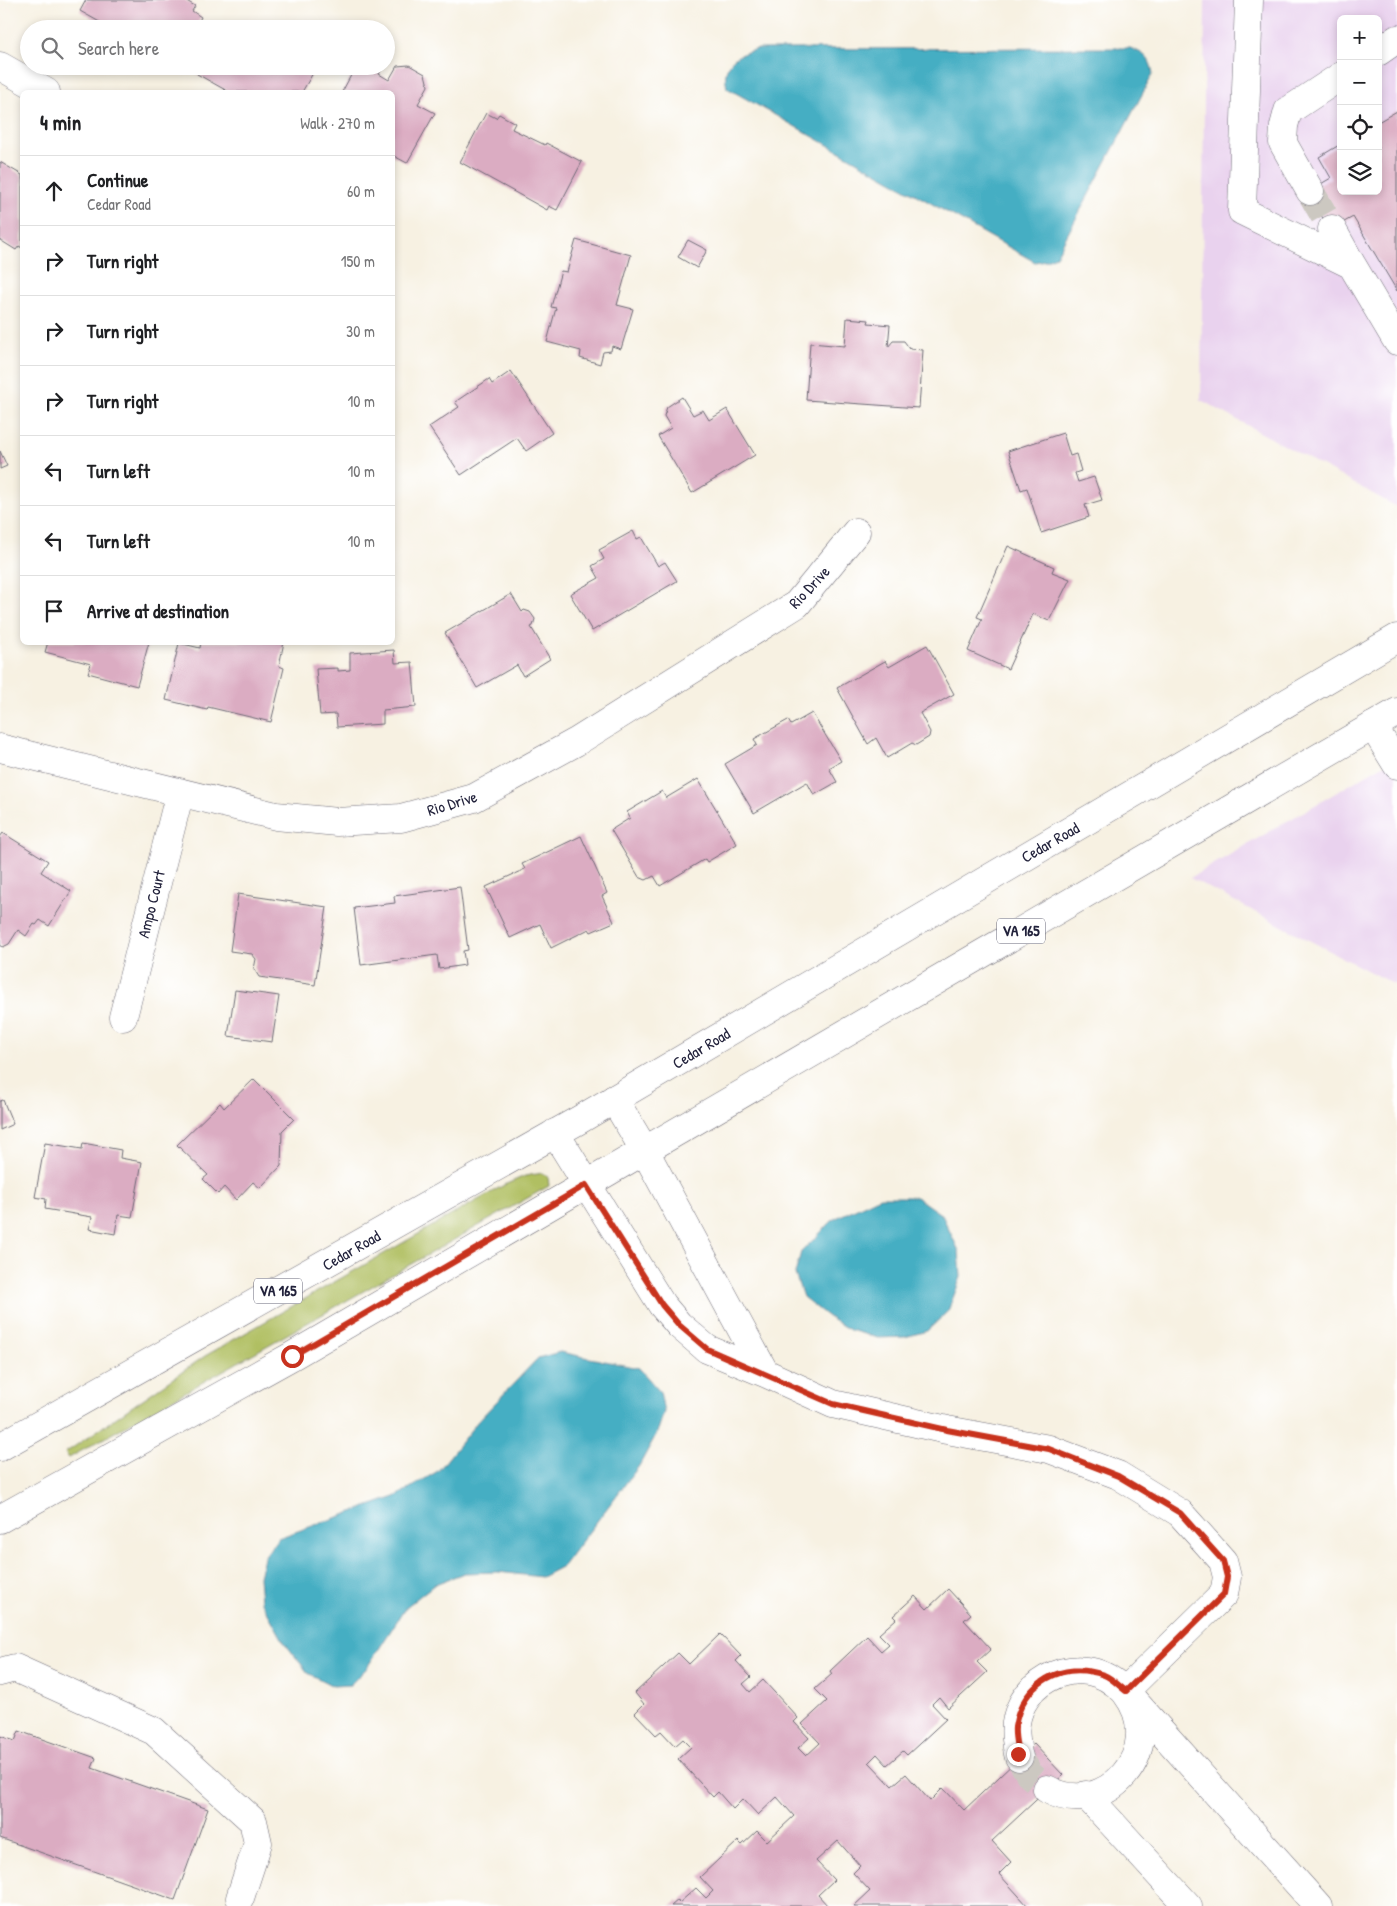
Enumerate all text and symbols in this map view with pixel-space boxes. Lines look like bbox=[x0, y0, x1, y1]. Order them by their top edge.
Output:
map controls bbox=[1337, 15, 1382, 195]
button: + bbox=[1337, 15, 1382, 60]
search box bbox=[20, 20, 395, 75]
icon: search bbox=[38, 34, 66, 62]
text: Search here bbox=[78, 35, 159, 61]
button: − bbox=[1337, 60, 1382, 105]
button: locate bbox=[1337, 105, 1382, 150]
text: 4 min bbox=[40, 108, 81, 137]
text: Walk · 270 m bbox=[300, 112, 375, 134]
button: layers bbox=[1337, 150, 1382, 195]
text: Continue bbox=[87, 167, 148, 193]
icon: ahead bbox=[40, 177, 68, 205]
text: 60 m bbox=[347, 180, 375, 202]
text: Cedar Road bbox=[87, 193, 151, 215]
icon: right bbox=[40, 247, 68, 275]
text: Turn right bbox=[87, 248, 158, 274]
text: 150 m bbox=[341, 250, 375, 272]
icon: right bbox=[40, 317, 68, 345]
text: Turn right bbox=[87, 318, 158, 344]
text: 30 m bbox=[346, 320, 375, 342]
icon: right bbox=[40, 387, 68, 415]
text: Turn right bbox=[87, 388, 158, 414]
text: 10 m bbox=[347, 390, 375, 412]
icon: left bbox=[40, 457, 68, 485]
text: Turn left bbox=[87, 458, 150, 484]
text: 10 m bbox=[347, 460, 375, 482]
icon: left bbox=[40, 527, 68, 555]
text: Turn left bbox=[87, 528, 150, 554]
text: 10 m bbox=[347, 530, 375, 552]
street label: Rio Drive bbox=[784, 560, 835, 613]
icon: arrive bbox=[40, 597, 68, 625]
text: Arrive at destination bbox=[87, 598, 229, 624]
street label: Rio Drive bbox=[424, 785, 480, 821]
street label: Cedar Road bbox=[1017, 817, 1083, 867]
street label: Ampo Court bbox=[132, 867, 170, 940]
road number: VA 165 bbox=[997, 918, 1045, 944]
street label: Cedar Road bbox=[668, 1022, 734, 1074]
street label: Cedar Road bbox=[318, 1225, 384, 1275]
road number: VA 165 bbox=[254, 1278, 302, 1304]
route start bbox=[281, 1345, 304, 1368]
route end bbox=[1007, 1743, 1030, 1766]

